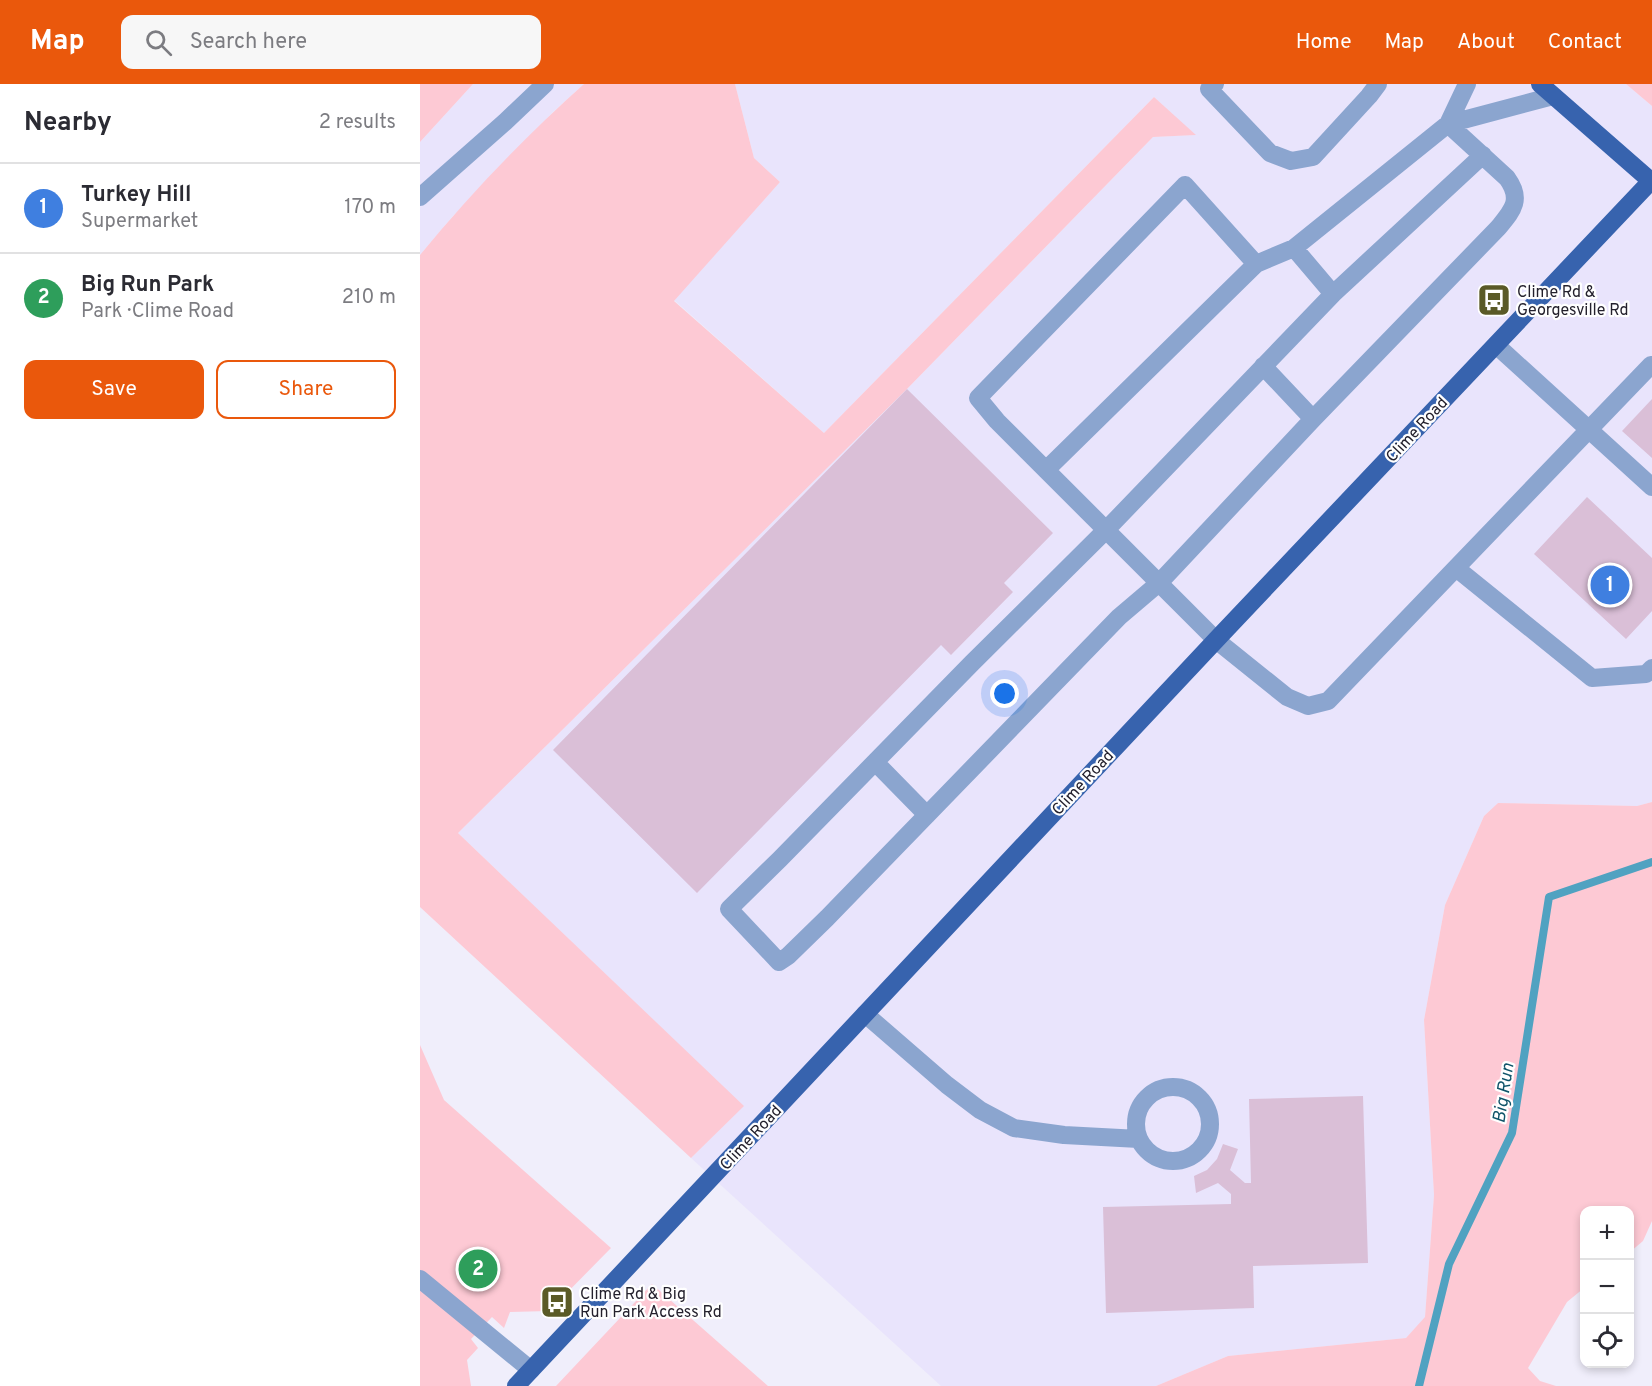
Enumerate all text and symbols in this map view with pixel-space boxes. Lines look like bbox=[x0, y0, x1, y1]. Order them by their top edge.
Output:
search box bbox=[121, 15, 541, 69]
text: Map bbox=[30, 24, 85, 60]
icon: search bbox=[142, 26, 175, 59]
text: Search here bbox=[190, 29, 307, 56]
text: Home bbox=[1296, 29, 1352, 56]
text: Map bbox=[1385, 29, 1424, 56]
text: About bbox=[1457, 29, 1515, 56]
text: Contact bbox=[1548, 29, 1622, 56]
text: Nearby bbox=[24, 107, 112, 140]
text: 2 results bbox=[319, 110, 396, 136]
text: Turkey Hill bbox=[81, 182, 191, 209]
text: 1 bbox=[40, 195, 48, 221]
text: 170 m bbox=[344, 195, 396, 221]
text: Supermarket bbox=[81, 209, 198, 235]
text: Big Run Park bbox=[81, 272, 214, 299]
bus stop icon: Clime Rd & Georgesville Rd bbox=[1476, 282, 1512, 318]
place label: Clime Rd & Georgesville Rd bbox=[1517, 283, 1628, 321]
text: 2 bbox=[37, 285, 50, 311]
text: 210 m bbox=[342, 285, 396, 311]
text: Park · Clime Road bbox=[81, 299, 234, 325]
button: Save bbox=[24, 360, 204, 419]
button: Share bbox=[216, 360, 396, 419]
street label: Clime Road bbox=[1382, 394, 1453, 467]
pin: 1 bbox=[1590, 562, 1630, 608]
your location bbox=[990, 679, 1019, 708]
street label: Clime Road bbox=[1048, 747, 1119, 820]
water label: Big Run bbox=[1488, 1061, 1521, 1125]
street label: Clime Road bbox=[716, 1102, 787, 1175]
map controls bbox=[1580, 1206, 1634, 1368]
button: + bbox=[1580, 1206, 1634, 1260]
pin: 2 bbox=[458, 1246, 498, 1292]
button: − bbox=[1580, 1260, 1634, 1314]
bus stop icon: Clime Rd & Big Run Park Access Rd bbox=[539, 1284, 575, 1320]
place label: Clime Rd & Big Run Park Access Rd bbox=[580, 1285, 722, 1323]
button: locate bbox=[1580, 1314, 1634, 1368]

